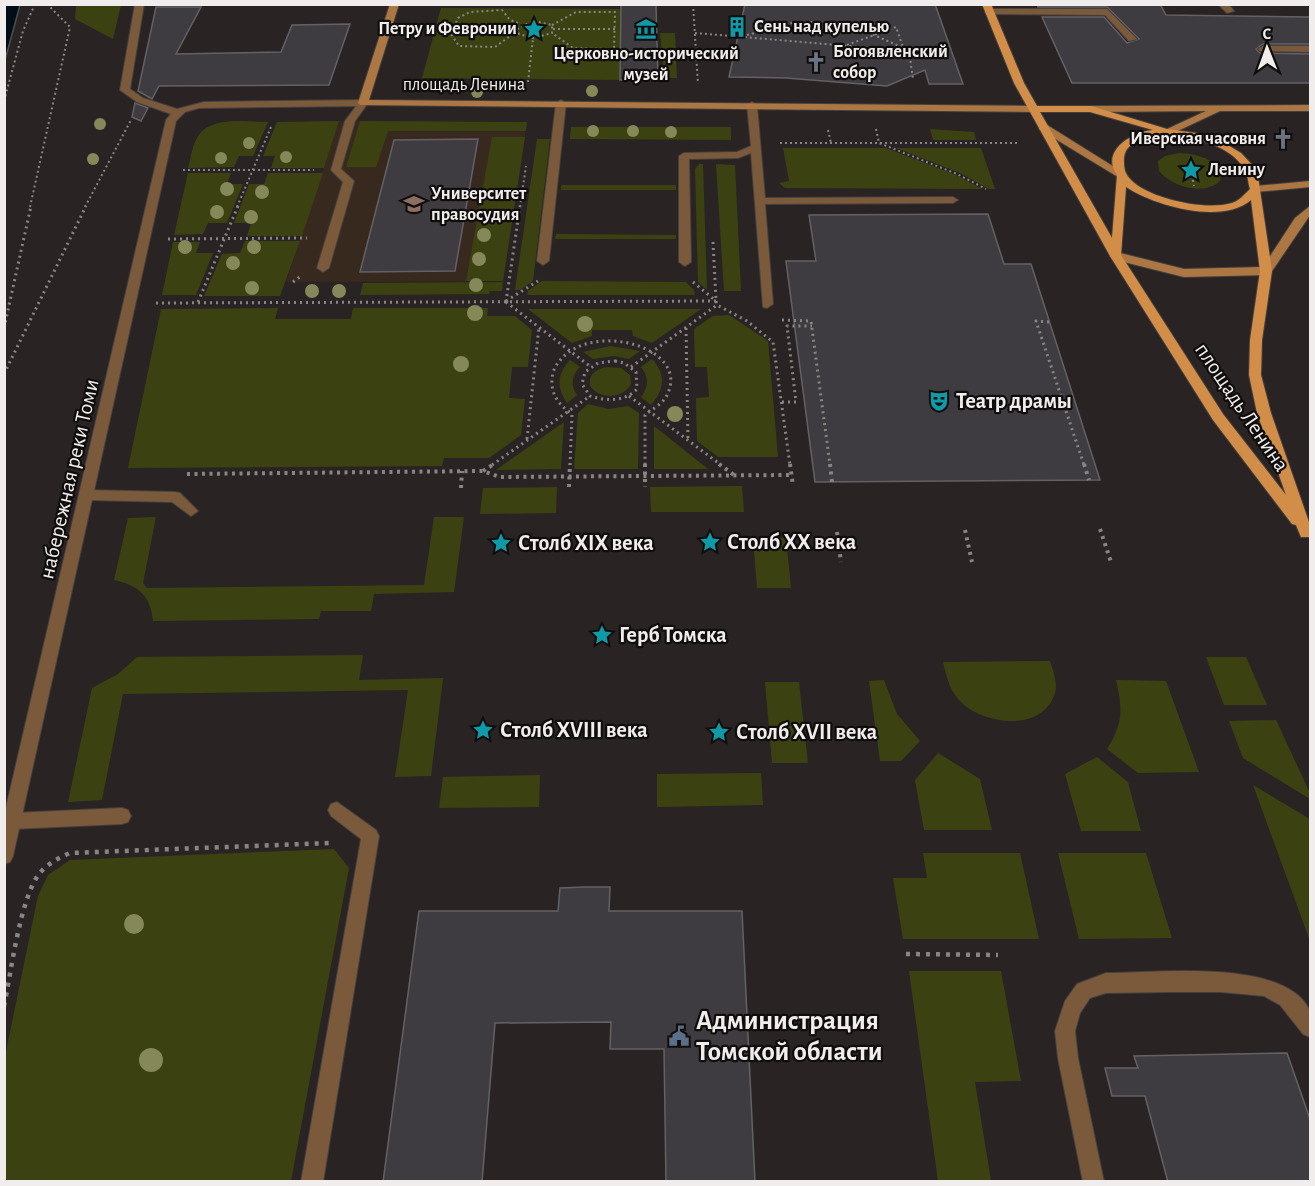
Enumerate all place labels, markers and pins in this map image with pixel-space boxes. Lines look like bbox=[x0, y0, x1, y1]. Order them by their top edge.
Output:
building icon: Сень над купелью bbox=[725, 15, 749, 39]
place icon: Петру и Февронии bbox=[522, 17, 546, 41]
museum icon: Церковно-исторический музей bbox=[634, 17, 658, 41]
place label: Сень над купелью bbox=[754, 18, 889, 36]
place label: Петру и Февронии bbox=[378, 20, 517, 38]
place label: Богоявленский собор bbox=[833, 43, 948, 82]
place label: Церковно-исторический музей bbox=[553, 45, 739, 84]
church icon: Богоявленский собор bbox=[804, 50, 828, 74]
church icon: Иверская часовня bbox=[1271, 127, 1295, 151]
place label: Иверская часовня bbox=[1130, 130, 1266, 148]
place icon: Ленину bbox=[1179, 158, 1203, 182]
place label: Ленину bbox=[1208, 161, 1266, 179]
place label: Университет правосудия bbox=[431, 185, 527, 224]
school or university icon: Университет правосудия bbox=[402, 192, 426, 216]
theatre icon: Театр драмы bbox=[927, 389, 951, 413]
place label: Театр драмы bbox=[956, 390, 1072, 412]
place icon: Столб XX века bbox=[698, 530, 722, 554]
place icon: Столб XIX века bbox=[489, 531, 513, 555]
place label: Столб XX века bbox=[727, 531, 856, 553]
place label: Столб XIX века bbox=[518, 532, 654, 554]
place icon: Герб Томска bbox=[590, 623, 614, 647]
place label: Герб Томска bbox=[619, 624, 727, 646]
place icon: Столб XVIII века bbox=[471, 718, 495, 742]
place label: Столб XVIII века bbox=[500, 719, 648, 741]
place icon: Столб XVII века bbox=[707, 720, 731, 744]
place label: Столб XVII века bbox=[736, 721, 877, 743]
place label: Администрация Томской области bbox=[696, 1007, 883, 1065]
public building icon: Администрация Томской области bbox=[667, 1024, 691, 1048]

